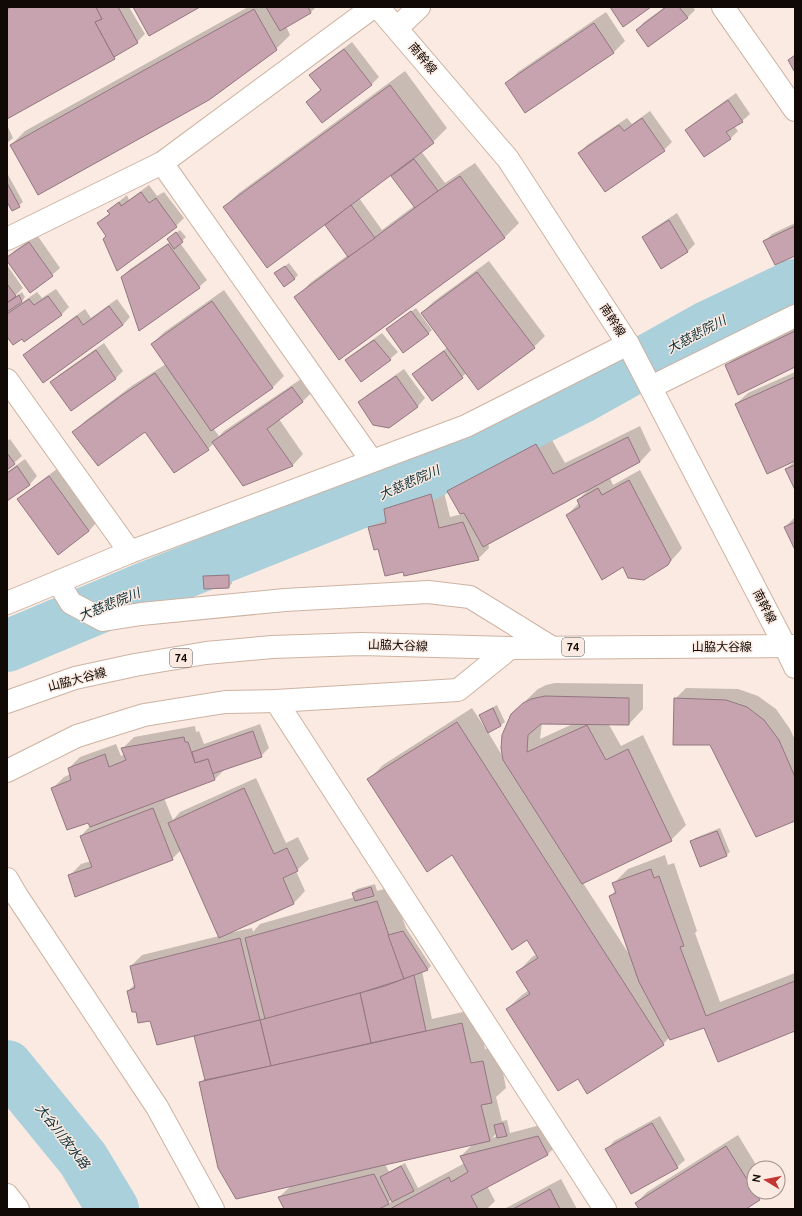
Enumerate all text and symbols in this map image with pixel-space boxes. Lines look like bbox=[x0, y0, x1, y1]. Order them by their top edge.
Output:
street label: 南幹線 bbox=[406, 40, 440, 76]
street label: 南幹線 bbox=[598, 301, 628, 339]
water label: 大慈悲院川 bbox=[664, 312, 730, 355]
water label: 大慈悲院川 bbox=[376, 462, 443, 502]
water label: 大慈悲院川 bbox=[76, 585, 144, 623]
street label: 南幹線 bbox=[751, 587, 779, 625]
street label: 山脇大谷線 bbox=[368, 637, 428, 653]
road number: 74 bbox=[562, 638, 584, 656]
street label: 山脇大谷線 bbox=[692, 640, 752, 653]
road number: 74 bbox=[170, 649, 192, 667]
street label: 山脇大谷線 bbox=[46, 665, 108, 693]
water label: 大谷川放水路 bbox=[33, 1101, 93, 1172]
north arrow bbox=[746, 1160, 786, 1200]
text: N bbox=[750, 1173, 763, 1183]

